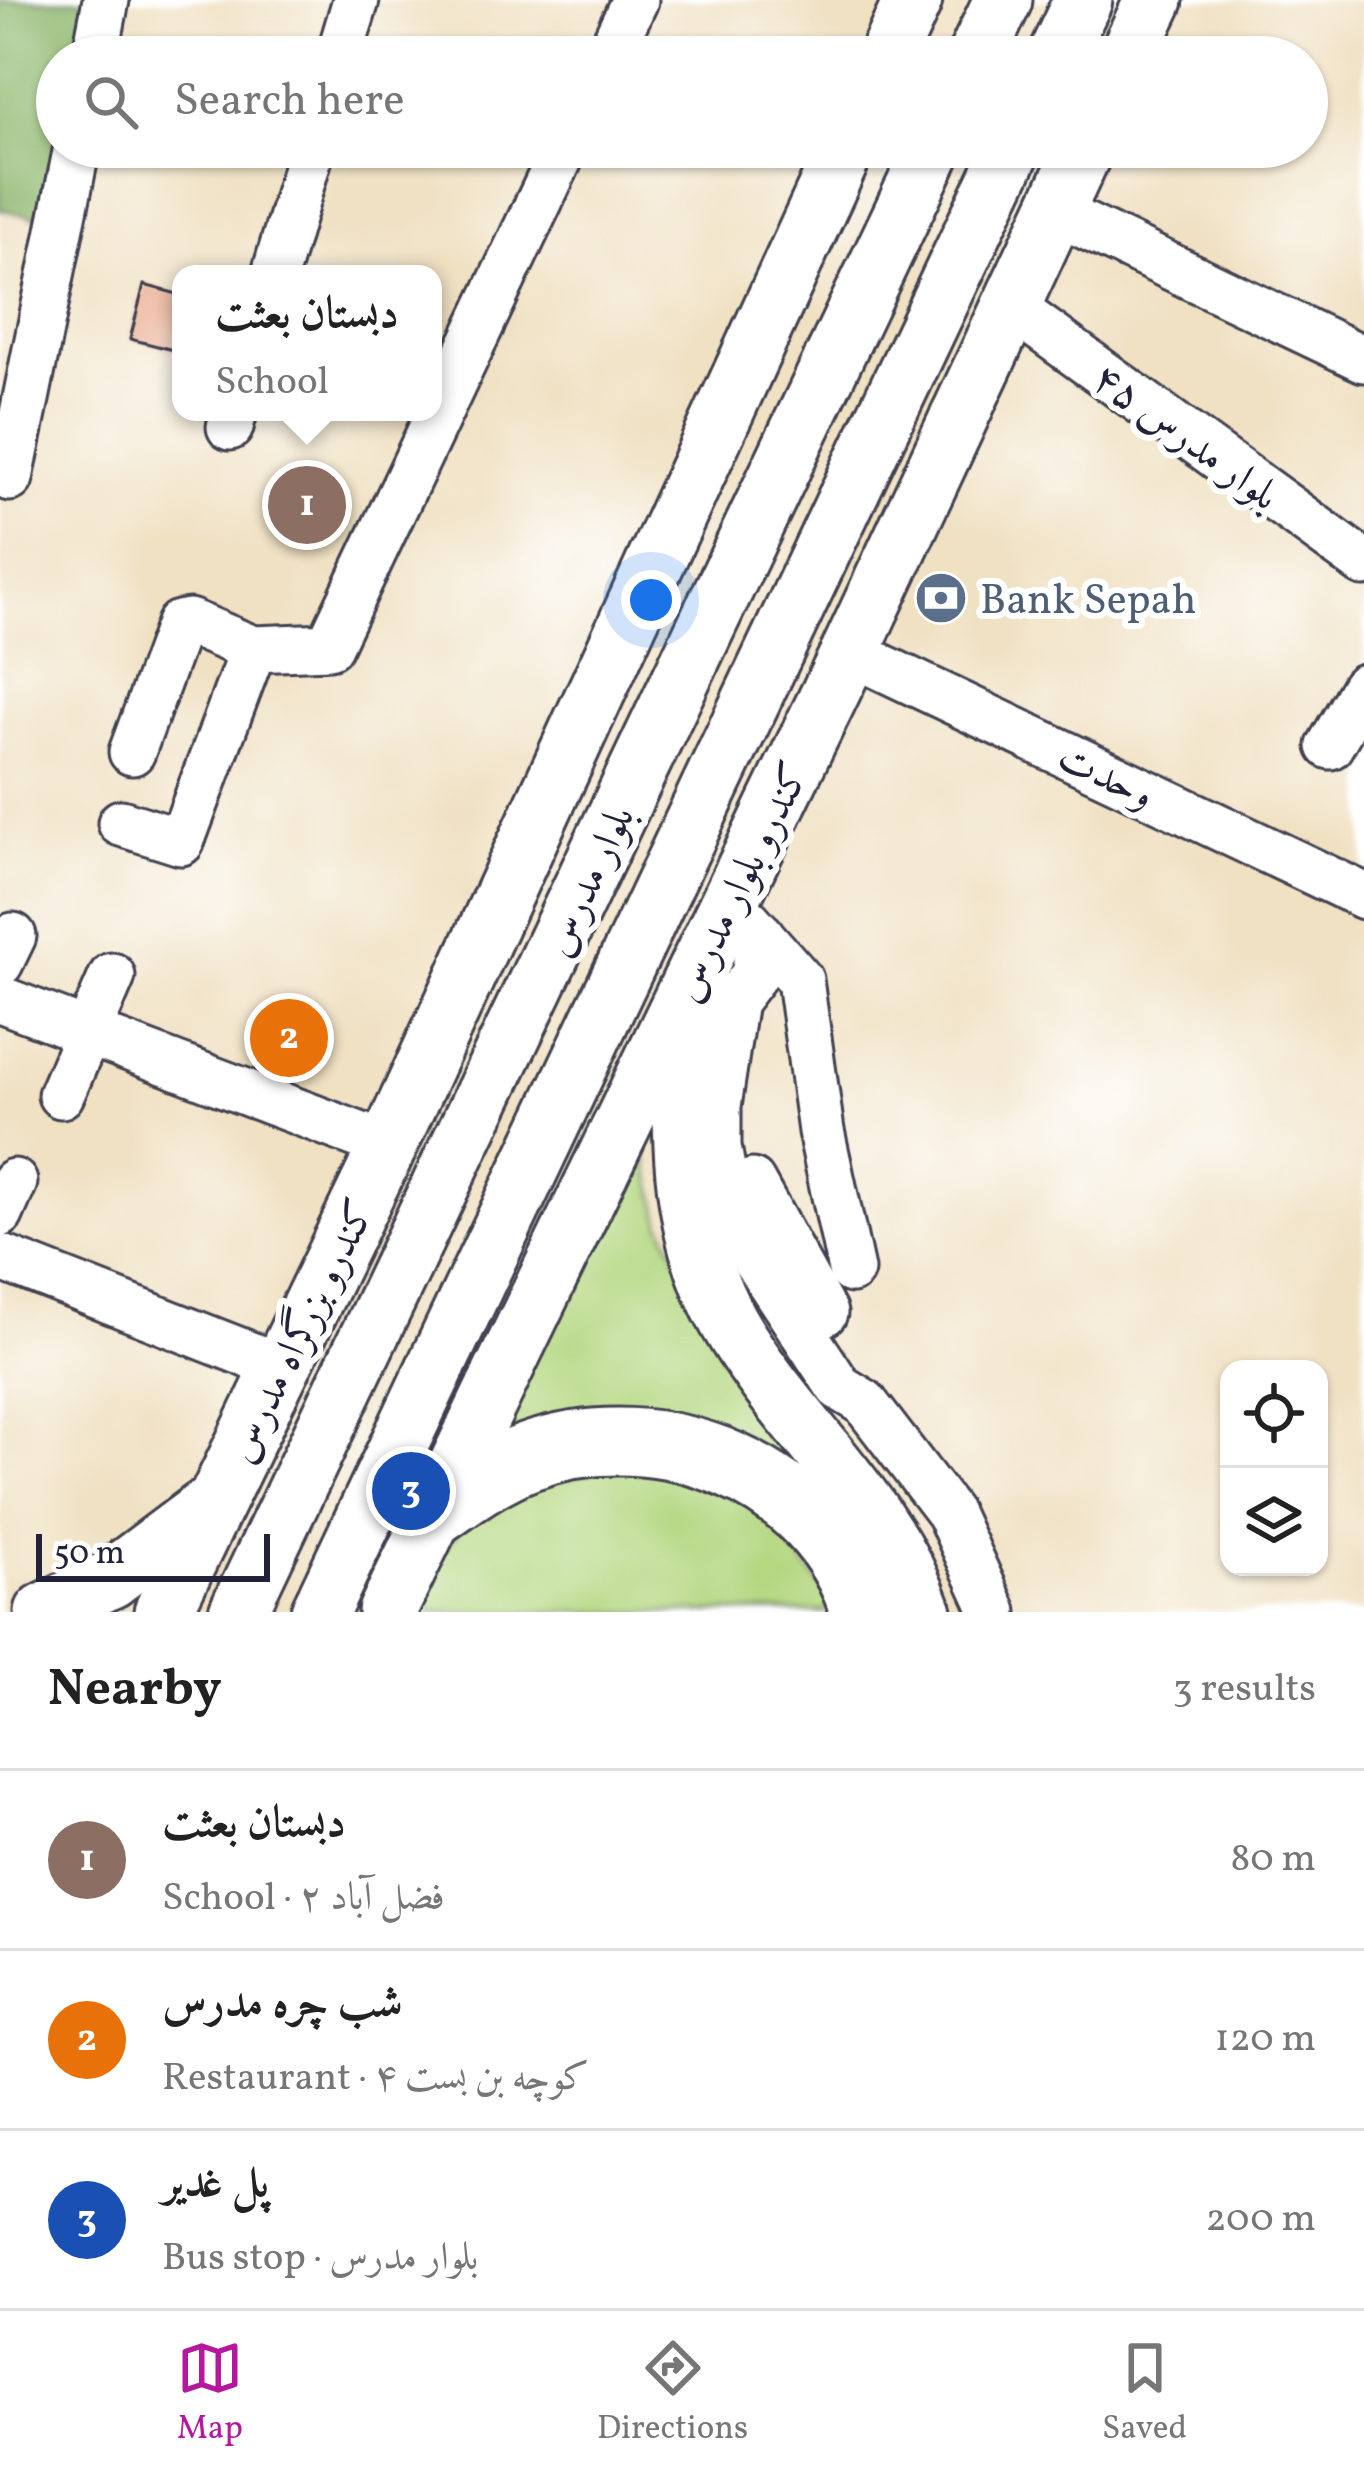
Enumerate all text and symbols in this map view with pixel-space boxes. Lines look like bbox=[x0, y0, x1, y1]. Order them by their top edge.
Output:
search box bbox=[36, 36, 1328, 168]
icon: search bbox=[78, 69, 144, 135]
text: Search here bbox=[174, 71, 405, 134]
popup bbox=[172, 265, 442, 421]
text: دبستان بعثت bbox=[215, 284, 399, 347]
street label: ۴۵ بلوار مدرس bbox=[1079, 351, 1290, 527]
text: School bbox=[215, 356, 329, 410]
pin: 1 bbox=[268, 460, 346, 550]
your location bbox=[621, 570, 681, 630]
bank icon: Bank Sepah bbox=[913, 570, 969, 626]
place label: Bank Sepah bbox=[980, 573, 1197, 632]
street label: وحدت bbox=[1047, 730, 1163, 826]
street label: کندرو بلوار مدرس bbox=[659, 753, 827, 1013]
street label: بلوار مدرس bbox=[530, 797, 652, 967]
pin: 2 bbox=[250, 993, 328, 1083]
street label: کندرو بزرگراه مدرس bbox=[213, 1190, 392, 1474]
map controls bbox=[1220, 1360, 1328, 1576]
button: locate bbox=[1220, 1360, 1328, 1468]
pin: 3 bbox=[372, 1446, 450, 1536]
button: layers bbox=[1220, 1468, 1328, 1576]
scale bar bbox=[36, 1528, 270, 1581]
text: 50 m bbox=[54, 1532, 125, 1578]
text: Nearby bbox=[48, 1655, 222, 1726]
text: 3 results bbox=[1173, 1663, 1316, 1717]
text: دبستان بعثت bbox=[162, 1793, 346, 1856]
text: 1 bbox=[79, 1833, 95, 1887]
text: 80 m bbox=[1230, 1833, 1316, 1887]
text: School · فضل آباد ۲ bbox=[162, 1872, 445, 1926]
text: شب چره مدرس bbox=[162, 1973, 403, 2036]
text: 2 bbox=[77, 2013, 97, 2067]
text: 120 m bbox=[1215, 2013, 1316, 2067]
text: Restaurant · کوچه بن بست ۴ bbox=[162, 2052, 589, 2106]
text: پل غدیر bbox=[162, 2153, 269, 2216]
text: 3 bbox=[77, 2193, 97, 2247]
text: 200 m bbox=[1205, 2193, 1316, 2247]
text: Bus stop · بلوار مدرس bbox=[162, 2232, 479, 2286]
tab: Map bbox=[177, 2335, 243, 2453]
tab: Directions bbox=[597, 2335, 748, 2453]
tab: Saved bbox=[1102, 2335, 1187, 2453]

